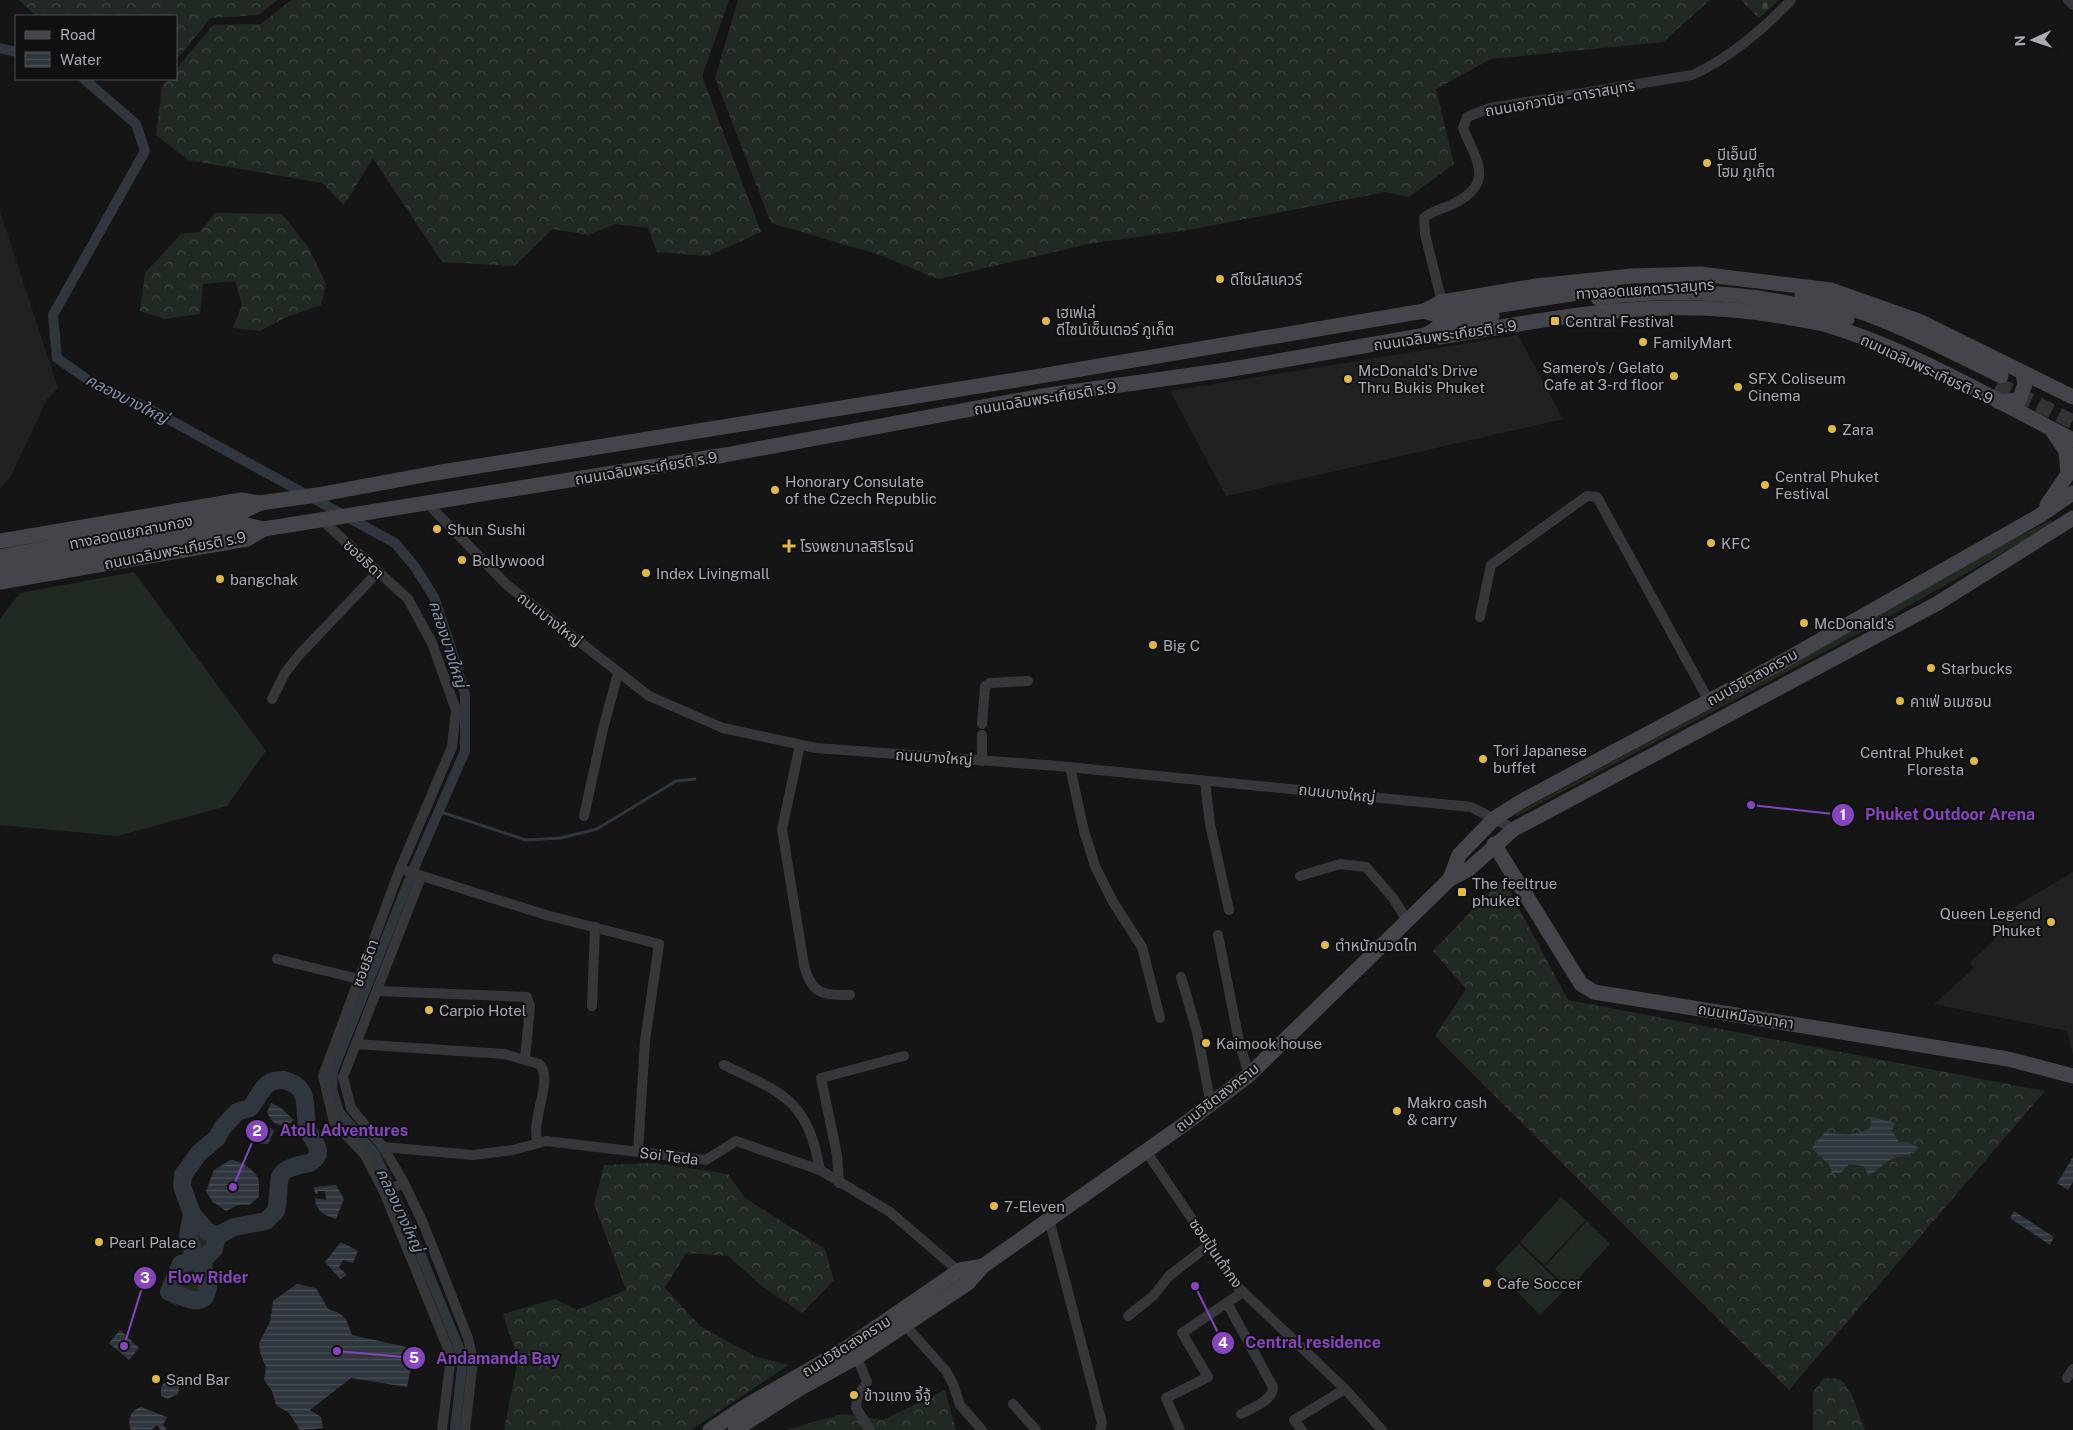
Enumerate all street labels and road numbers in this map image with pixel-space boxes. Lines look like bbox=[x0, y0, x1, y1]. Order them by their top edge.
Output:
street label: ถนนเอกวานิช - ดาราสมุทร bbox=[1484, 76, 1637, 121]
street label: ทางลอดแยกดาราสมุทร bbox=[1575, 276, 1715, 303]
street label: ถนนเฉลิมพระเกียรติ ร.9 bbox=[1372, 317, 1518, 353]
street label: ถนนเฉลิมพระเกียรติ ร.9 bbox=[1858, 331, 1996, 407]
street label: ถนนเฉลิมพระเกียรติ ร.9 bbox=[972, 378, 1118, 418]
street label: ถนนเฉลิมพระเกียรติ ร.9 bbox=[573, 448, 719, 488]
street label: ทางลอดแยกสามกอง bbox=[68, 512, 194, 552]
street label: ถนนเฉลิมพระเกียรติ ร.9 bbox=[103, 528, 247, 572]
street label: ซอยธิดา bbox=[340, 536, 388, 582]
street label: ถนนบางใหญ่ bbox=[514, 588, 586, 650]
street label: ถนนวิชิตสงคราม bbox=[1704, 645, 1800, 709]
street label: ถนนบางใหญ่ bbox=[895, 746, 973, 768]
street label: ถนนบางใหญ่ bbox=[1298, 781, 1376, 805]
street label: ซอยธิดา bbox=[349, 937, 381, 989]
street label: ถนนเหมืองนาคา bbox=[1697, 1000, 1795, 1032]
street label: ถนนวิชิตสงคราม bbox=[1172, 1059, 1262, 1135]
street label: Soi Teda bbox=[638, 1144, 700, 1168]
street label: ซอยปุ้นเถ้ากง bbox=[1185, 1215, 1246, 1291]
street label: ถนนวิชิตสงคราม bbox=[799, 1312, 893, 1380]

